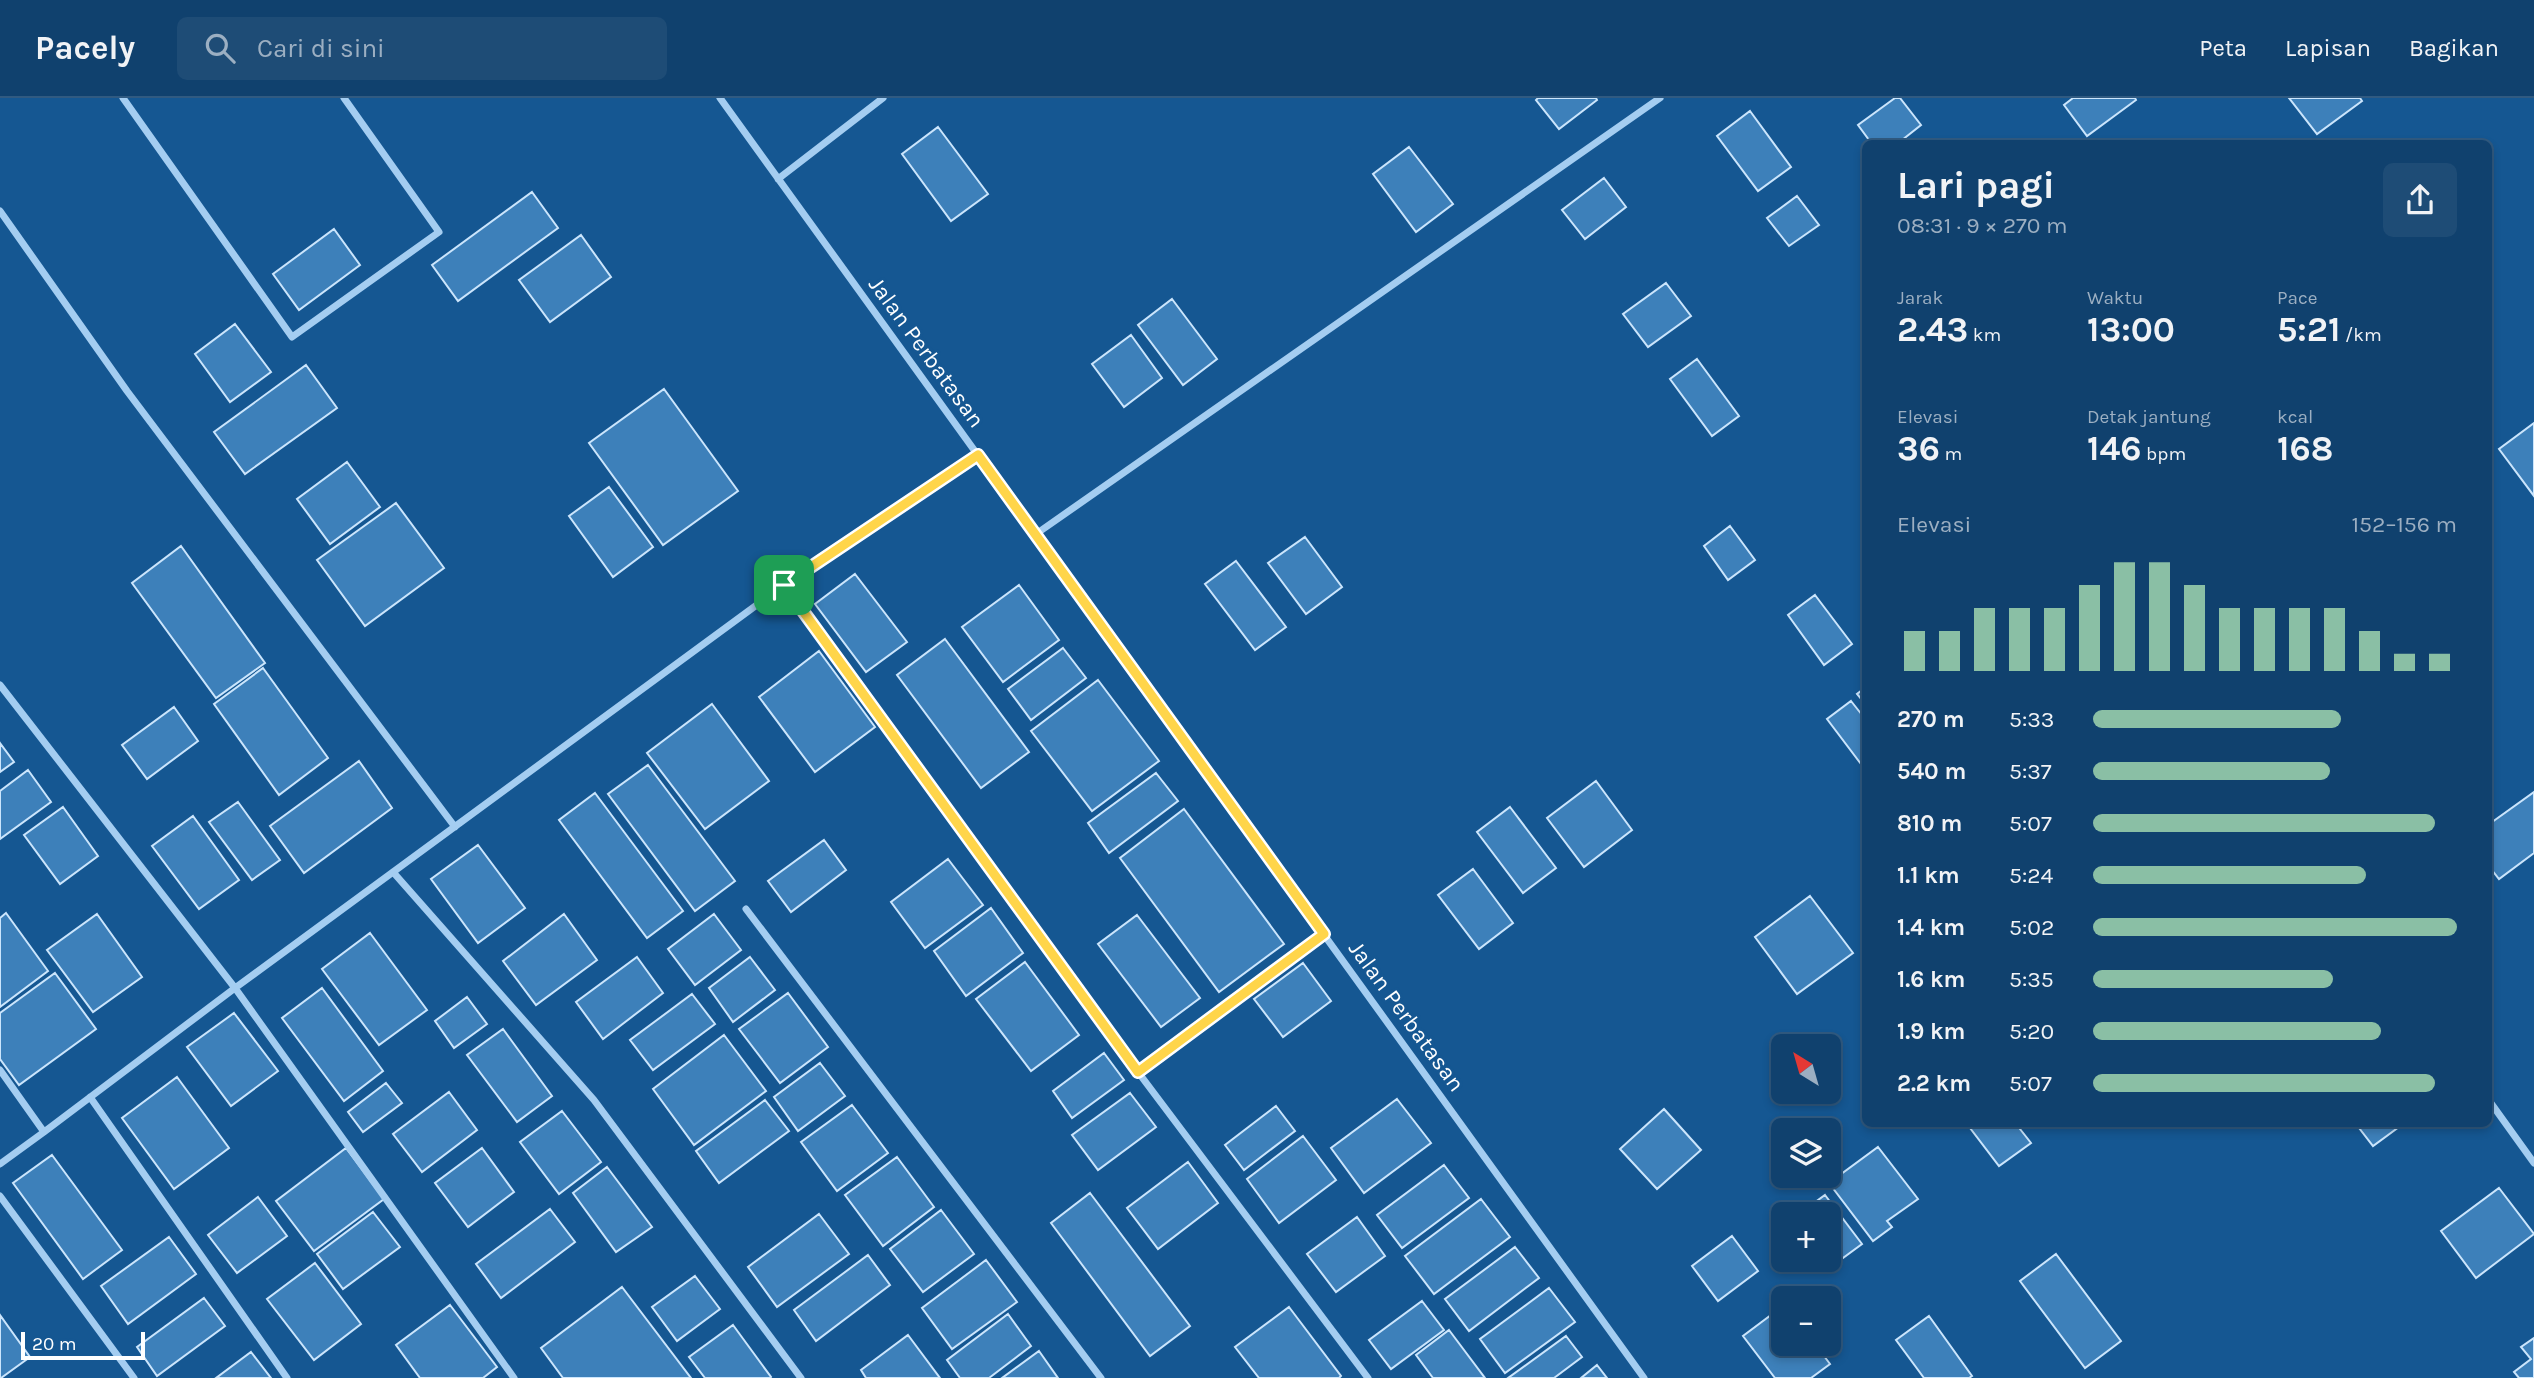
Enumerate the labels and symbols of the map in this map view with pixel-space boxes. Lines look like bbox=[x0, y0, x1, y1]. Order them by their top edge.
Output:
street label: Jalan Perbatasan bbox=[863, 272, 990, 433]
pin bbox=[754, 555, 814, 615]
street label: Jalan Perbatasan bbox=[1343, 936, 1470, 1097]
north arrow bbox=[1771, 1034, 1841, 1104]
scale bar bbox=[21, 1329, 145, 1361]

